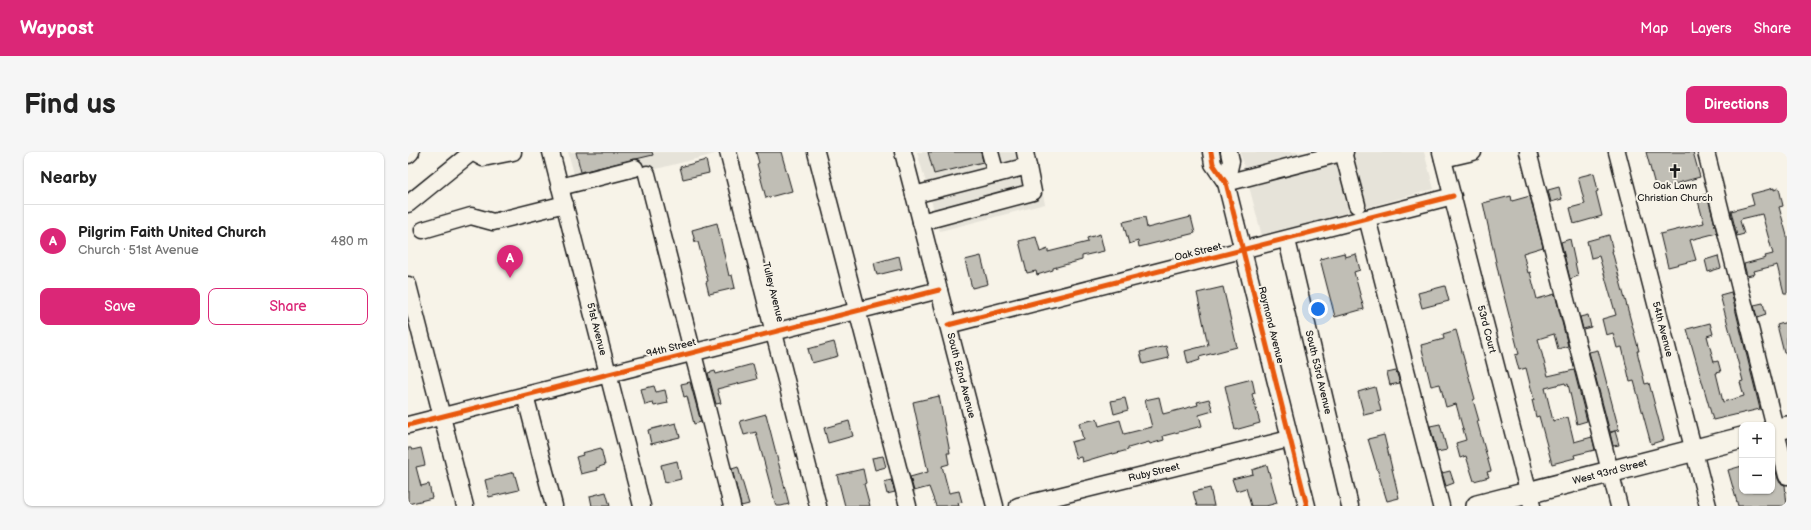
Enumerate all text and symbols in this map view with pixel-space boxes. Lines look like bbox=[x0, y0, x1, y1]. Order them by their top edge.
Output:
text: Waypost bbox=[20, 17, 94, 40]
text: Map bbox=[1640, 20, 1668, 37]
text: Layers bbox=[1690, 20, 1732, 37]
text: Share bbox=[1754, 20, 1791, 37]
button: Directions bbox=[1686, 86, 1787, 123]
text: Find us bbox=[24, 88, 116, 121]
church icon: Oak Lawn Christian Church bbox=[1667, 163, 1683, 179]
text: Nearby bbox=[40, 168, 97, 188]
place label: Oak Lawn Christian Church bbox=[1637, 180, 1713, 204]
text: Pilgrim Faith United Church bbox=[78, 223, 266, 242]
text: A bbox=[49, 233, 57, 249]
text: 480 m bbox=[331, 233, 368, 249]
street label: Oak Street bbox=[1173, 240, 1223, 264]
text: Church · 51st Avenue bbox=[78, 242, 199, 258]
pin: A bbox=[497, 245, 523, 278]
street label: Tulley Avenue bbox=[760, 261, 786, 323]
street label: Raymond Avenue bbox=[1256, 285, 1286, 365]
button: Save bbox=[40, 288, 200, 325]
button: Share bbox=[208, 288, 368, 325]
your location bbox=[1308, 299, 1328, 319]
street label: 54th Avenue bbox=[1650, 300, 1675, 358]
street label: 51st Avenue bbox=[584, 302, 609, 357]
street label: 53rd Court bbox=[1475, 304, 1498, 354]
street label: South 53rd Avenue bbox=[1303, 329, 1334, 416]
street label: South 52nd Avenue bbox=[944, 332, 978, 420]
street label: 94th Street bbox=[645, 336, 697, 360]
map controls bbox=[1739, 422, 1775, 494]
button: + bbox=[1739, 422, 1775, 458]
street label: West 93rd Street bbox=[1571, 457, 1648, 487]
button: − bbox=[1739, 458, 1775, 494]
street label: Ruby Street bbox=[1127, 460, 1181, 484]

